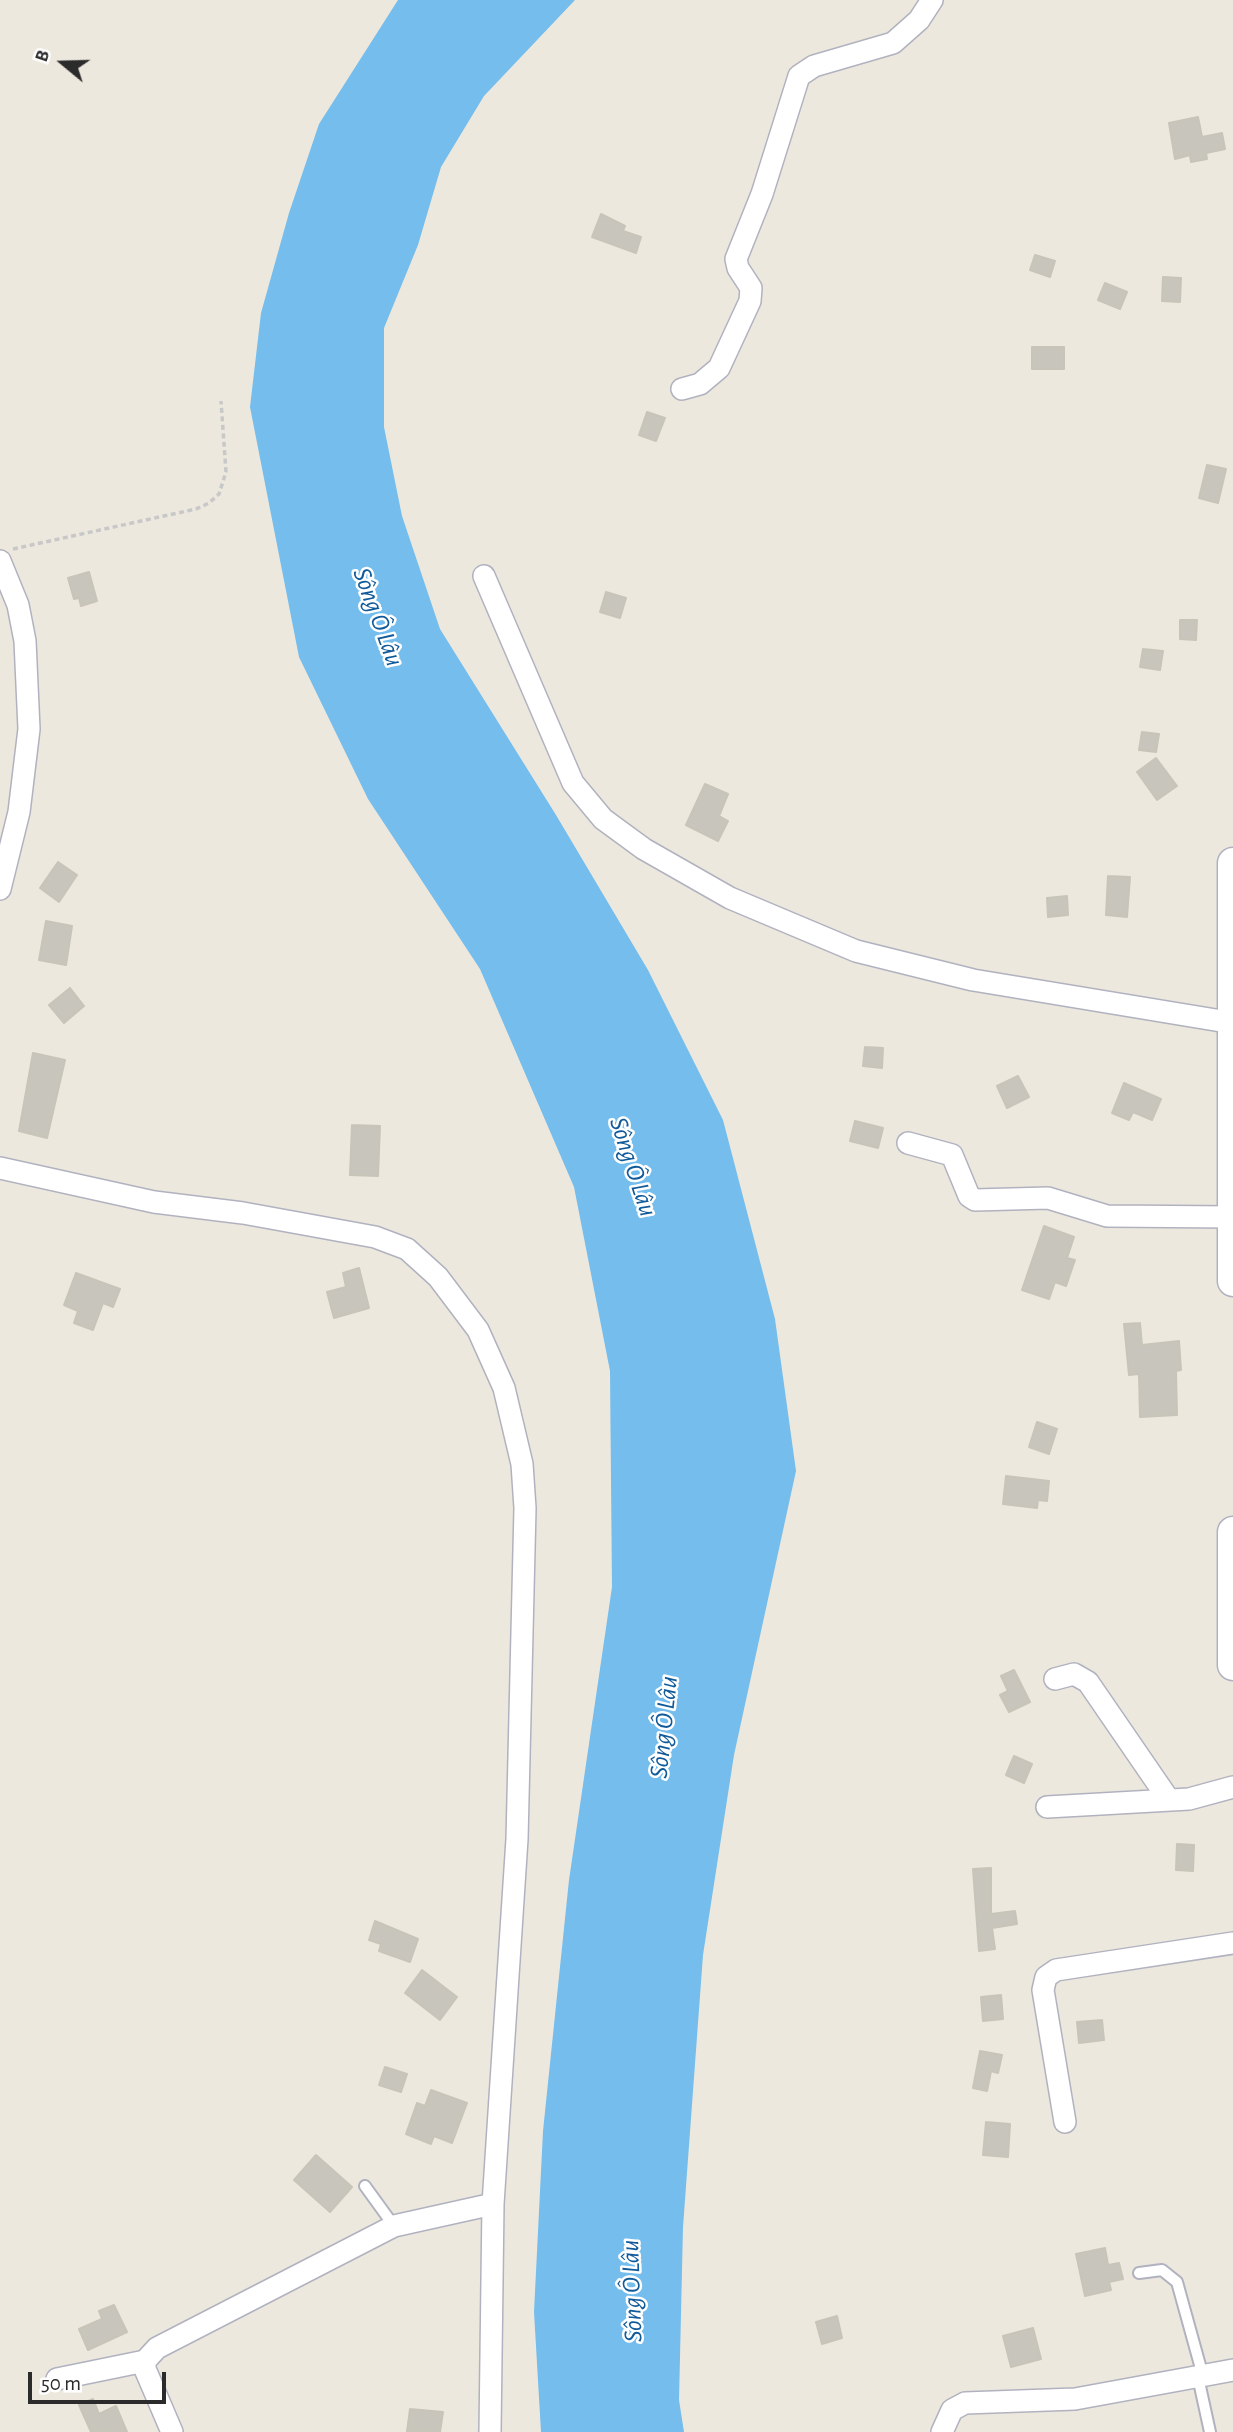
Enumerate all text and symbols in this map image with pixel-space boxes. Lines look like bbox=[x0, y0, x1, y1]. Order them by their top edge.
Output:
north arrow bbox=[28, 28, 98, 98]
text: B bbox=[32, 48, 53, 64]
water label: Sông Ô Lâu bbox=[346, 563, 410, 671]
water label: Sông Ô Lâu bbox=[602, 1113, 664, 1221]
water label: Sông Ô Lâu bbox=[643, 1674, 685, 1780]
water label: Sông Ô Lâu bbox=[615, 2239, 649, 2343]
scale bar bbox=[32, 2358, 170, 2402]
text: 50 m bbox=[41, 2373, 81, 2394]

